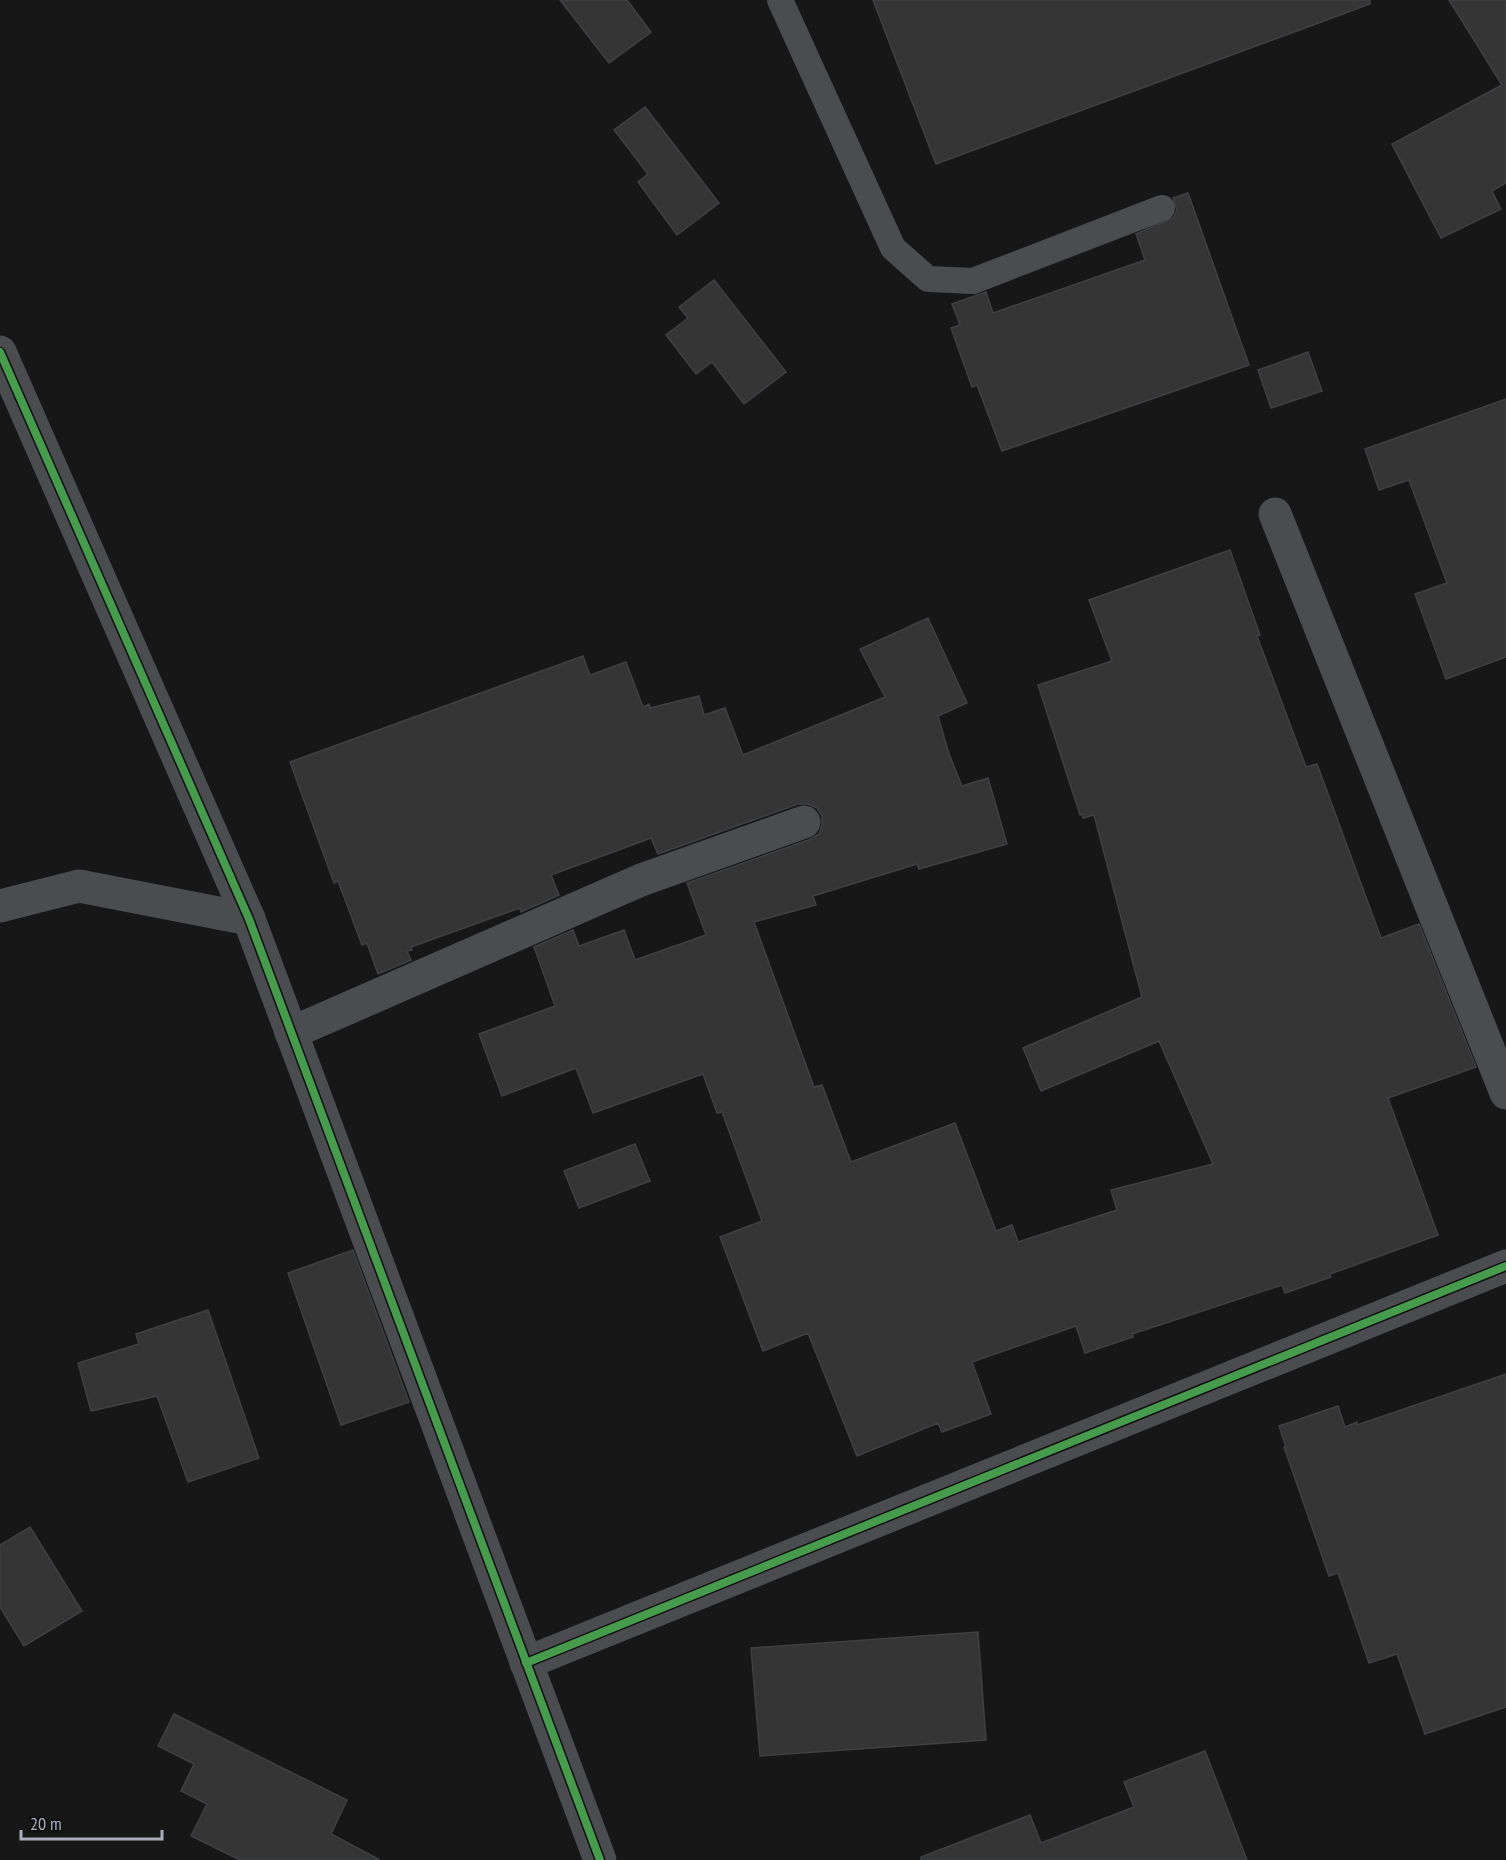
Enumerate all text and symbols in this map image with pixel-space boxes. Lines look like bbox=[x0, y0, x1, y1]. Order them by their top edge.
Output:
scale bar bbox=[21, 1803, 162, 1841]
text: 20 m bbox=[30, 1812, 62, 1835]

